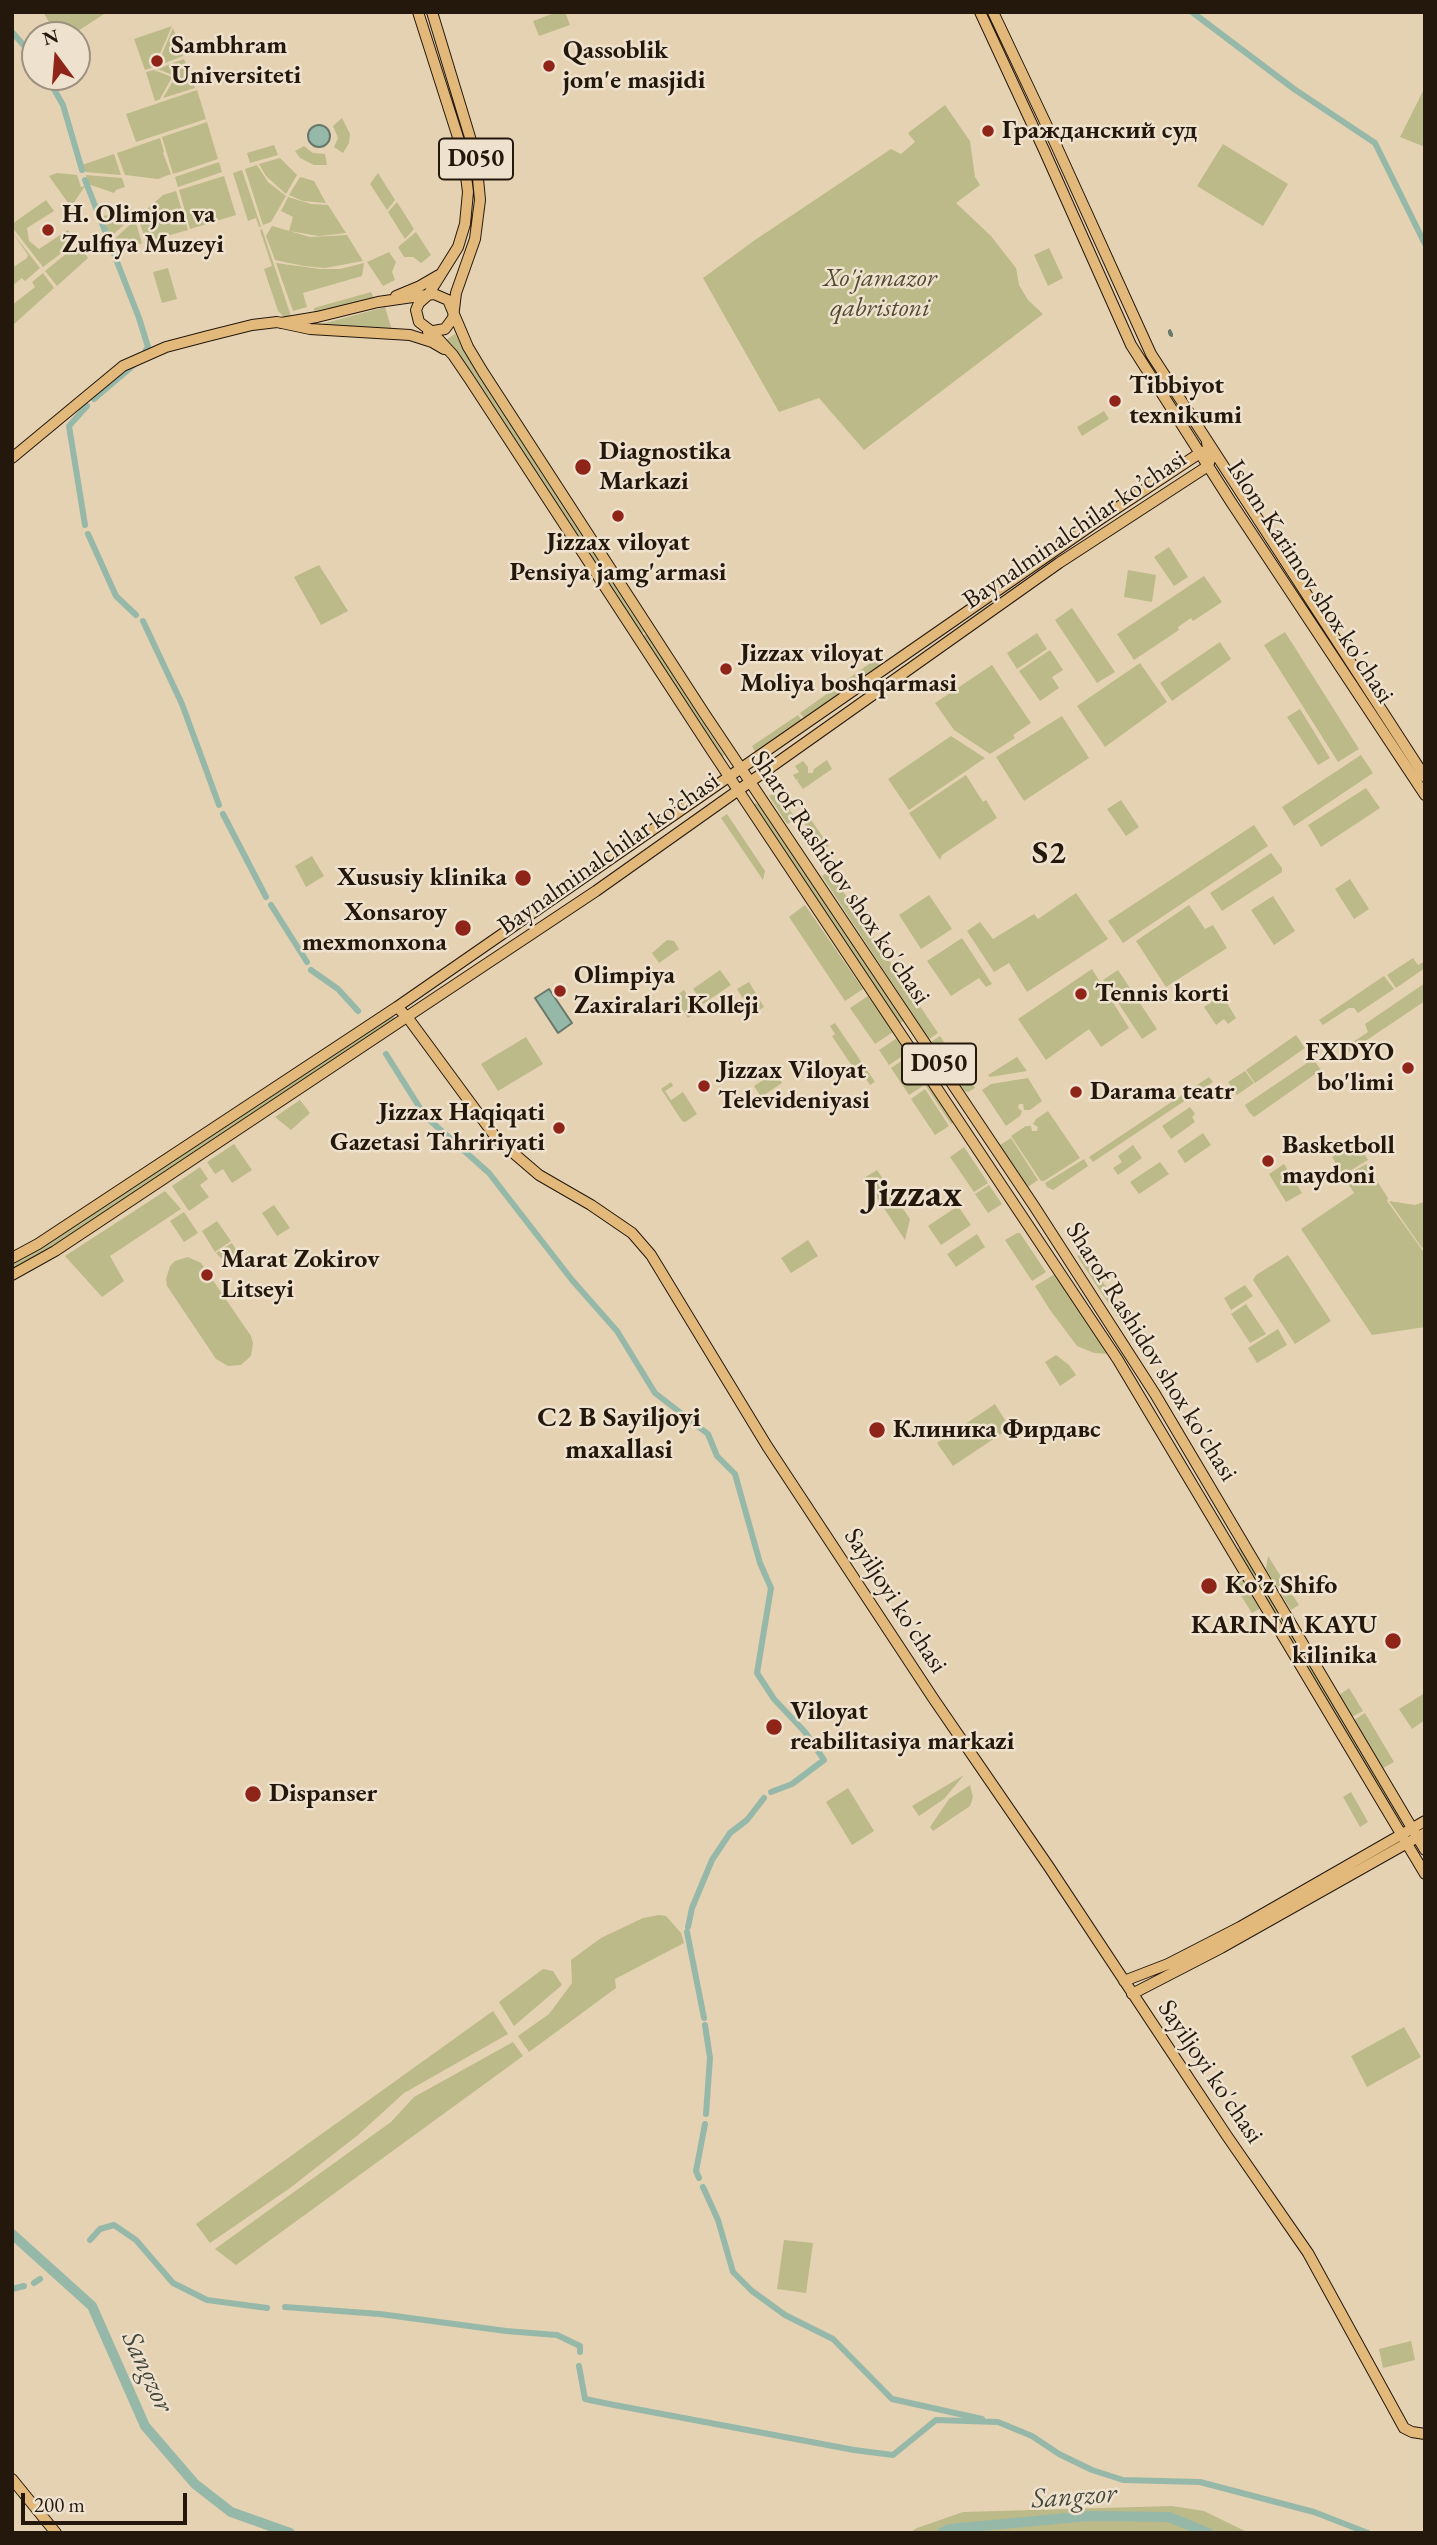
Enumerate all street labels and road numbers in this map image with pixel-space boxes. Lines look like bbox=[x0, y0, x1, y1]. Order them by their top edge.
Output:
road number: D050 bbox=[439, 139, 513, 180]
street label: Baynalminalchilar ko’chasi bbox=[957, 444, 1193, 616]
street label: Islom Karimov shox ko'chasi bbox=[1220, 455, 1400, 709]
street label: Sharof Rashidov shox ko'chasi bbox=[743, 745, 937, 1011]
street label: Baynalminalchilar ko’chasi bbox=[492, 766, 726, 942]
road number: D050 bbox=[902, 1044, 976, 1084]
street label: Sharof Rashidov shox ko'chasi bbox=[1058, 1217, 1244, 1487]
street label: Sayiljoyi ko'chasi bbox=[837, 1523, 953, 1679]
street label: Sayiljoyi ko'chasi bbox=[1150, 1994, 1270, 2150]

